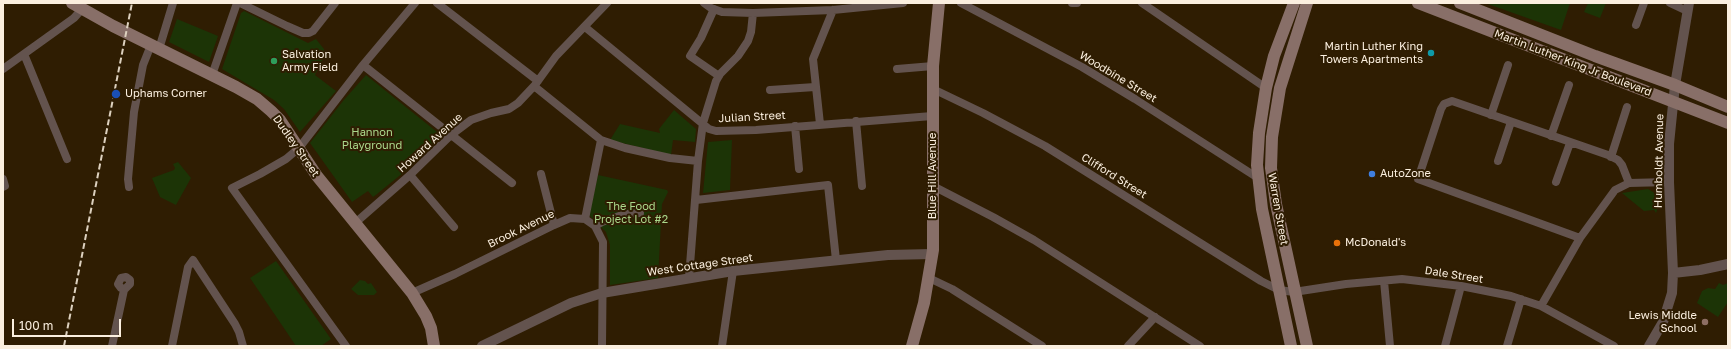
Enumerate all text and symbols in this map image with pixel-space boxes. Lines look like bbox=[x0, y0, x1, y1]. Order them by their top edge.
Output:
street label: Martin Luther King Jr Boulevard bbox=[1492, 27, 1654, 99]
place label: Martin Luther King Towers Apartments bbox=[1320, 40, 1423, 66]
place label: Salvation Army Field bbox=[282, 48, 338, 74]
marker: Martin Luther King Towers Apartments bbox=[1426, 48, 1436, 58]
street label: Woodbine Street bbox=[1077, 49, 1159, 105]
marker: Salvation Army Field bbox=[269, 56, 279, 66]
place label: Uphams Corner bbox=[125, 87, 207, 101]
marker: Uphams Corner bbox=[110, 88, 122, 100]
street label: Julian Street bbox=[718, 109, 786, 125]
street label: Howard Avenue bbox=[395, 111, 465, 175]
street label: Dudley Street bbox=[270, 113, 322, 179]
street label: Humboldt Avenue bbox=[1652, 114, 1666, 208]
park label: Hannon Playground bbox=[342, 126, 402, 152]
street label: Blue Hill Avenue bbox=[926, 133, 940, 219]
street label: Clifford Street bbox=[1079, 151, 1149, 201]
place label: AutoZone bbox=[1380, 167, 1431, 181]
marker: AutoZone bbox=[1367, 169, 1377, 179]
street label: Warren Street bbox=[1265, 172, 1291, 246]
park label: The Food Project Lot #2 bbox=[594, 200, 668, 226]
street label: Brook Avenue bbox=[486, 207, 556, 251]
place label: McDonald's bbox=[1345, 236, 1406, 250]
marker: McDonald's bbox=[1332, 238, 1342, 248]
street label: West Cottage Street bbox=[646, 251, 754, 279]
street label: Dale Street bbox=[1424, 264, 1484, 286]
place label: Lewis Middle School bbox=[1628, 309, 1697, 335]
scale bar bbox=[14, 311, 123, 337]
marker: Lewis Middle School bbox=[1700, 317, 1710, 327]
text: 100 m bbox=[19, 318, 53, 333]

